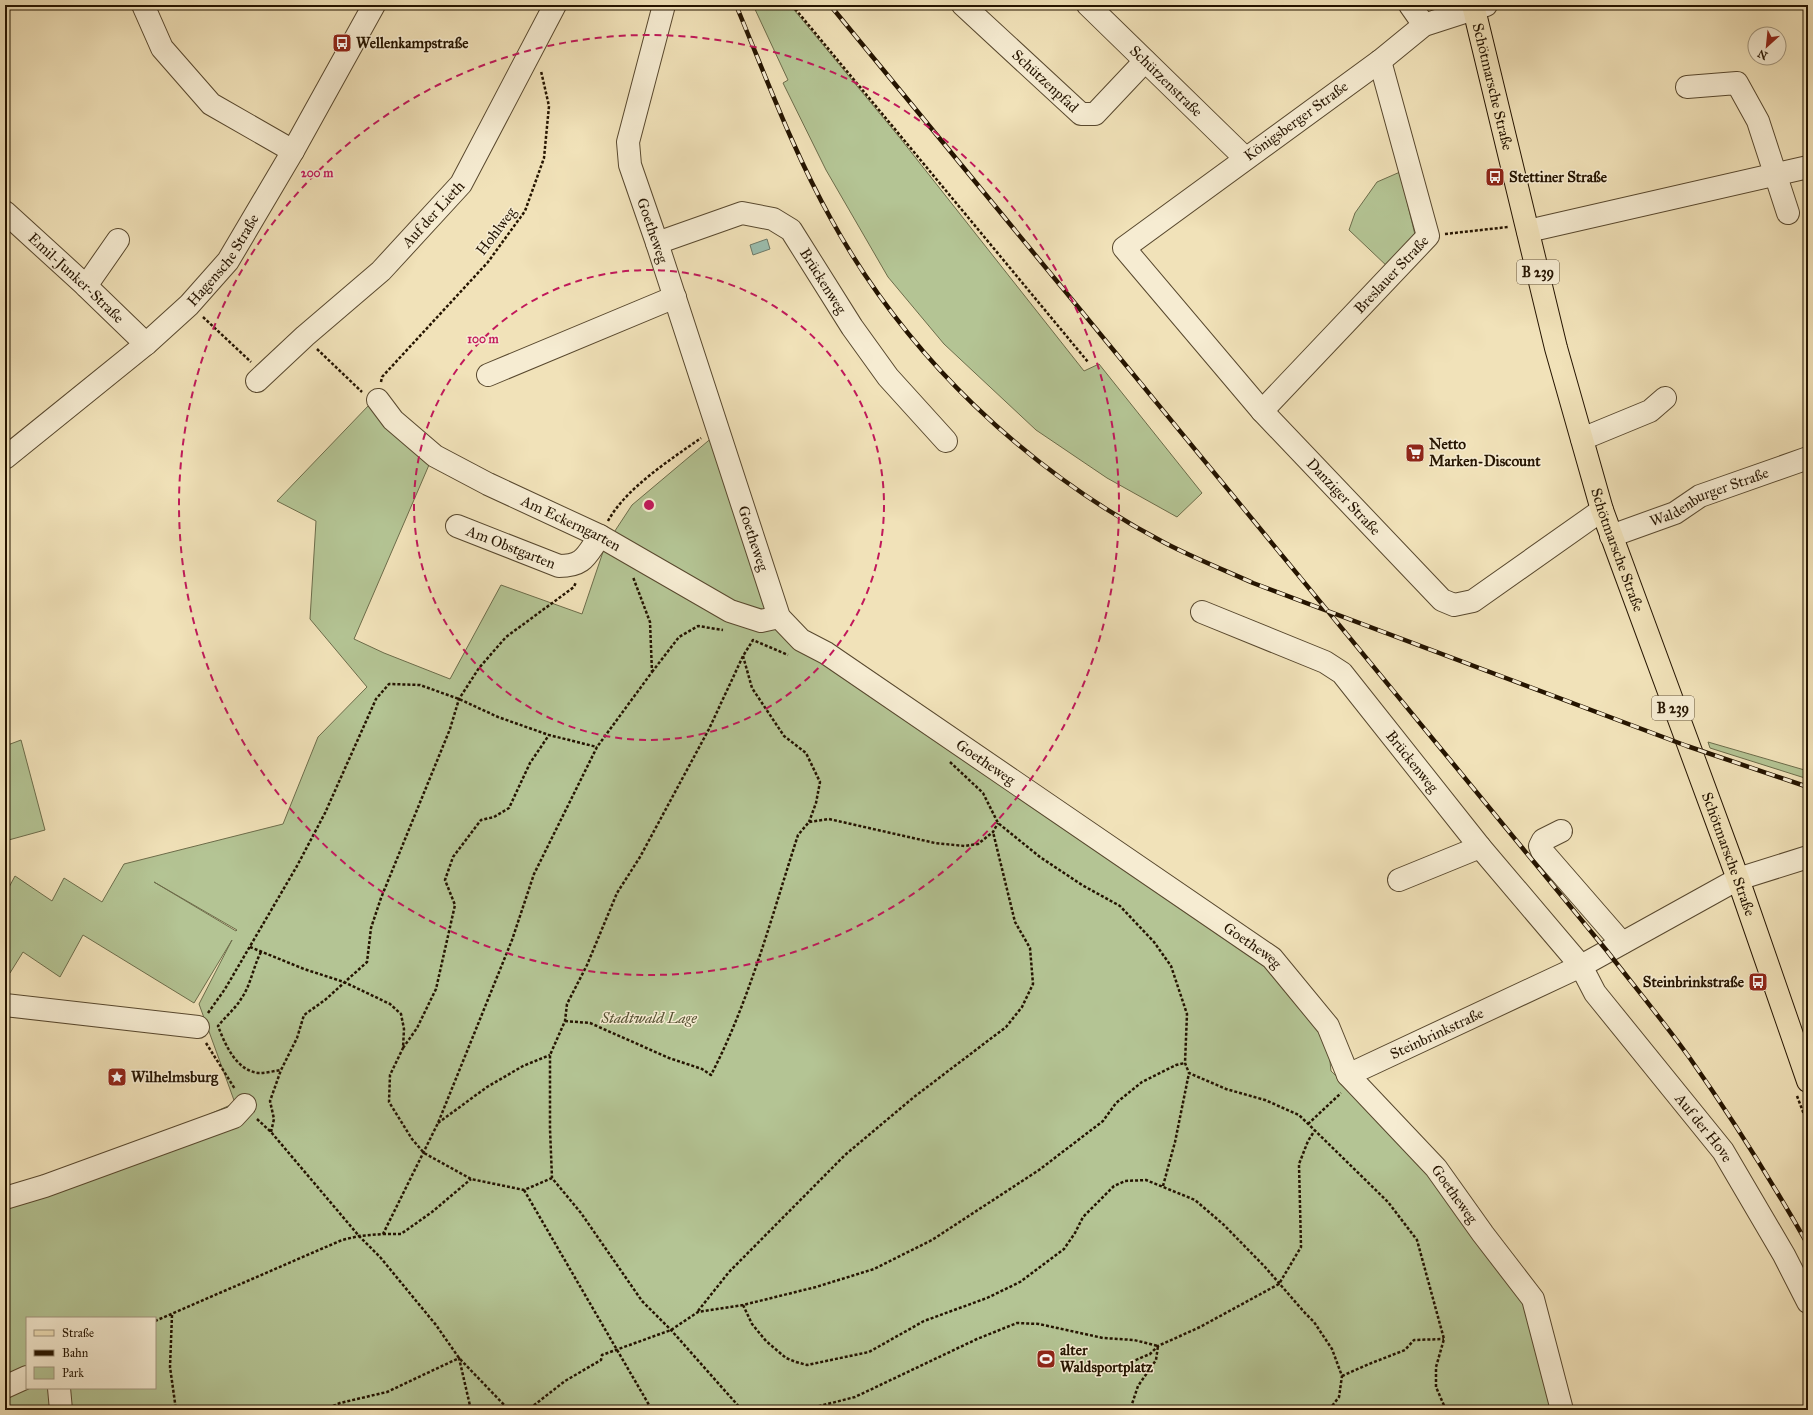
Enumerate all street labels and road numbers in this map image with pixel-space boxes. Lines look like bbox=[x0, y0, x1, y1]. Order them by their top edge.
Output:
street label: Schötmarsche Straße bbox=[1469, 21, 1517, 152]
street label: Schützenstraße bbox=[1126, 42, 1206, 121]
street label: Schützenpfad bbox=[1008, 46, 1083, 117]
street label: Königsberger Straße bbox=[1241, 77, 1351, 165]
street label: Auf der Lieth bbox=[398, 177, 469, 252]
street label: Goetheweg bbox=[633, 196, 672, 266]
street label: Hohlweg bbox=[472, 203, 521, 259]
street label: Hagensche Straße bbox=[183, 211, 263, 310]
street label: Emil-Junker-Straße bbox=[25, 229, 128, 327]
street label: Breslauer Straße bbox=[1350, 232, 1433, 317]
street label: Brückenweg bbox=[796, 245, 851, 318]
road number: B 239 bbox=[1517, 260, 1559, 284]
street label: Danziger Straße bbox=[1303, 455, 1384, 539]
street label: Waldenburger Straße bbox=[1647, 464, 1771, 530]
street label: Schötmarsche Straße bbox=[1587, 486, 1648, 614]
street label: Am Eckerngarten bbox=[517, 491, 624, 555]
street label: Goetheweg bbox=[734, 503, 773, 574]
street label: Am Obstgarten bbox=[463, 521, 558, 573]
road number: B 239 bbox=[1652, 696, 1694, 720]
street label: Brückenweg bbox=[1382, 727, 1443, 797]
street label: Goetheweg bbox=[953, 736, 1019, 789]
street label: Schötmarsche Straße bbox=[1698, 790, 1759, 918]
street label: Goetheweg bbox=[1220, 918, 1286, 973]
street label: Steinbrinkstraße bbox=[1387, 1004, 1486, 1063]
street label: Auf der Hove bbox=[1671, 1089, 1736, 1165]
street label: Goetheweg bbox=[1428, 1161, 1482, 1228]

